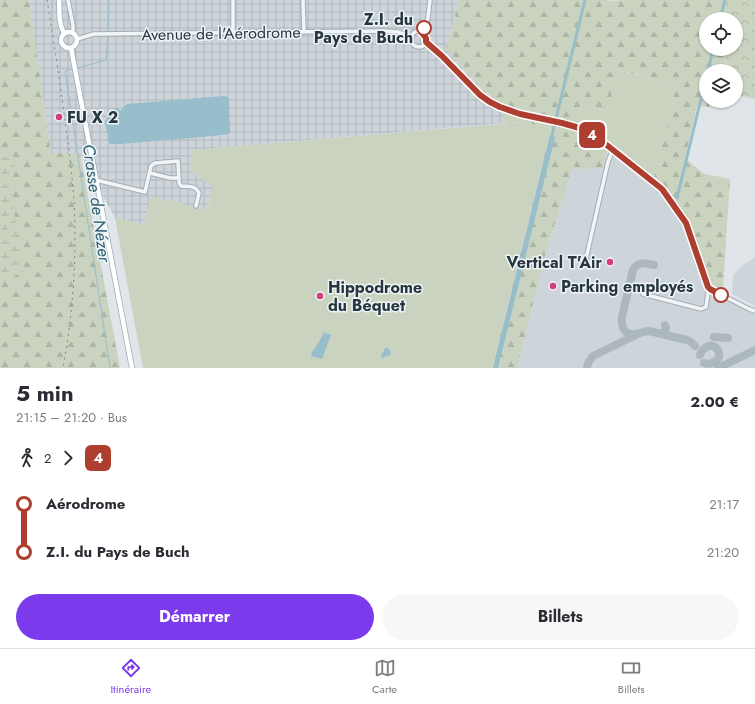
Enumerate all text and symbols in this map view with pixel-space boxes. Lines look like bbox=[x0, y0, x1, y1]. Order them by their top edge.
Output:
place label: Z.I. du Pays de Buch bbox=[314, 8, 413, 49]
map controls bbox=[699, 12, 743, 108]
button: locate bbox=[699, 12, 743, 56]
marker: Z.I. du Pays de Buch bbox=[416, 20, 432, 36]
street label: Avenue de l'Aérodrome bbox=[141, 21, 301, 46]
button: layers bbox=[699, 64, 743, 108]
place label: FU X 2 bbox=[67, 106, 118, 129]
marker: FU X 2 bbox=[54, 112, 64, 122]
line badge: 4 bbox=[579, 122, 605, 148]
text: 4 bbox=[587, 125, 597, 145]
water label: Crasse de Nézer bbox=[77, 142, 117, 265]
place label: Vertical T'Air bbox=[505, 251, 602, 274]
marker: Vertical T'Air bbox=[605, 257, 615, 267]
place label: Parking employés bbox=[561, 275, 693, 298]
place label: Hippodrome du Béquet bbox=[328, 276, 422, 317]
marker: Parking employés bbox=[548, 281, 558, 291]
unlabelled marker bbox=[713, 287, 729, 303]
marker: Hippodrome du Béquet bbox=[315, 291, 325, 301]
text: 5 min bbox=[16, 377, 74, 409]
text: 2.00 € bbox=[690, 391, 739, 413]
text: 21:15 – 21:20 · Bus bbox=[16, 408, 127, 427]
icon: walk bbox=[16, 447, 38, 469]
icon: forward bbox=[57, 447, 79, 469]
text: 4 bbox=[93, 448, 103, 468]
text: 2 bbox=[44, 449, 51, 468]
text: Aérodrome bbox=[46, 493, 125, 515]
text: 21:17 bbox=[709, 495, 739, 514]
text: Z.I. du Pays de Buch bbox=[46, 541, 190, 563]
text: 21:20 bbox=[707, 543, 739, 562]
button: Démarrer bbox=[16, 594, 374, 640]
button: Billets bbox=[382, 594, 739, 640]
tab: Itinéraire bbox=[110, 657, 151, 697]
tab: Carte bbox=[372, 657, 397, 697]
tab: Billets bbox=[618, 657, 645, 697]

